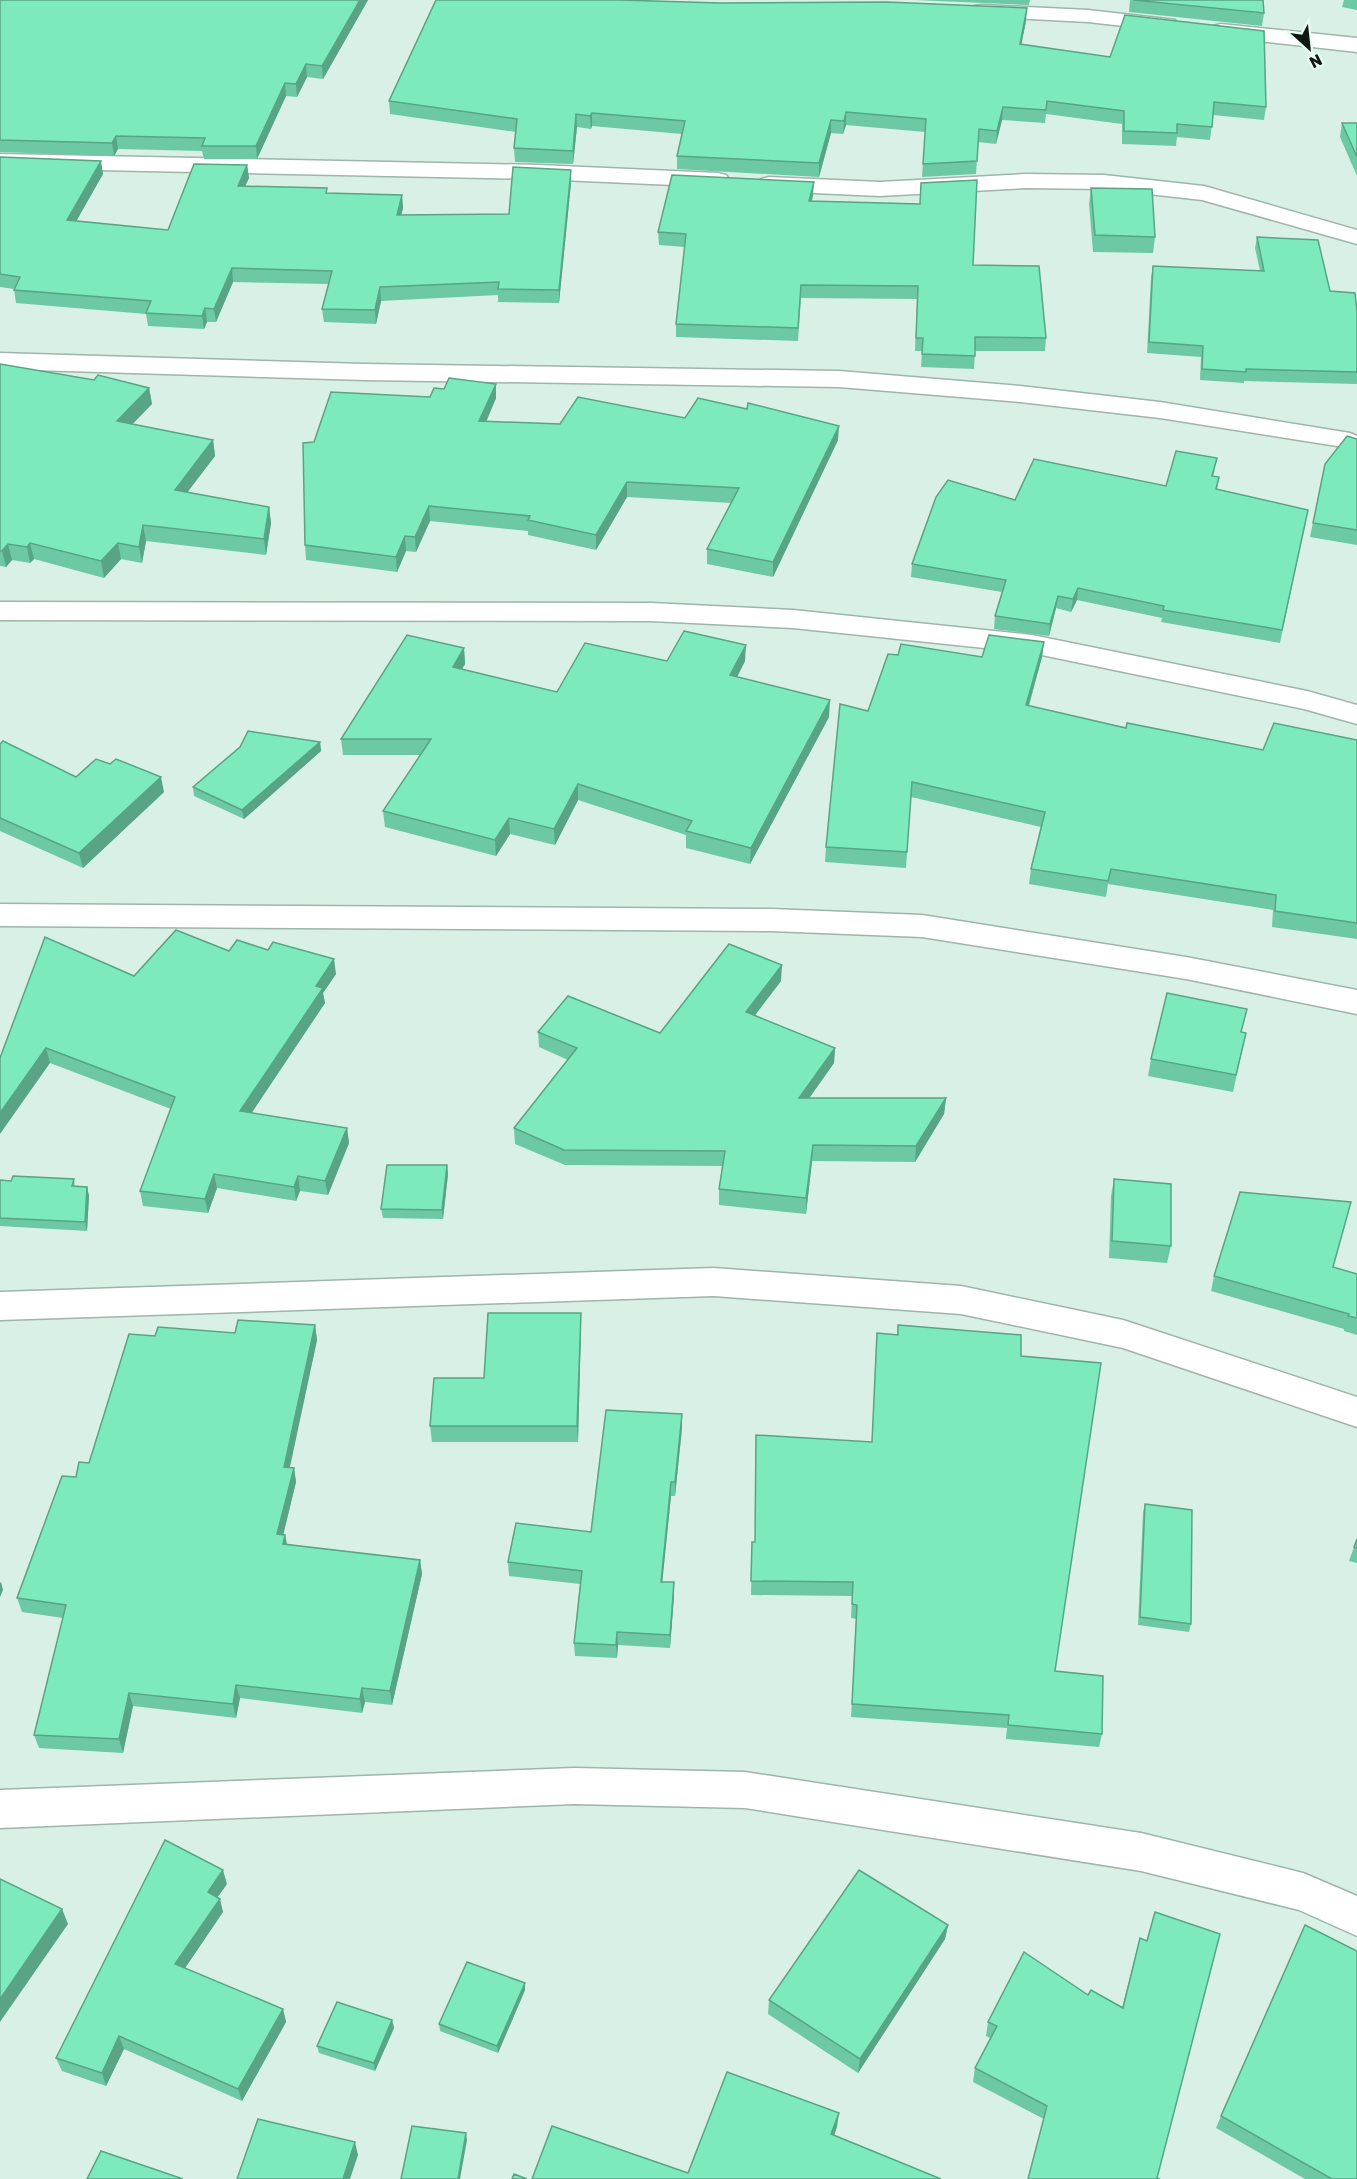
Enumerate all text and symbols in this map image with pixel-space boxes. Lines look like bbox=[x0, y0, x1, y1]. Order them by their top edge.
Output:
north arrow bbox=[1279, 18, 1339, 78]
text: N bbox=[1306, 50, 1325, 72]

